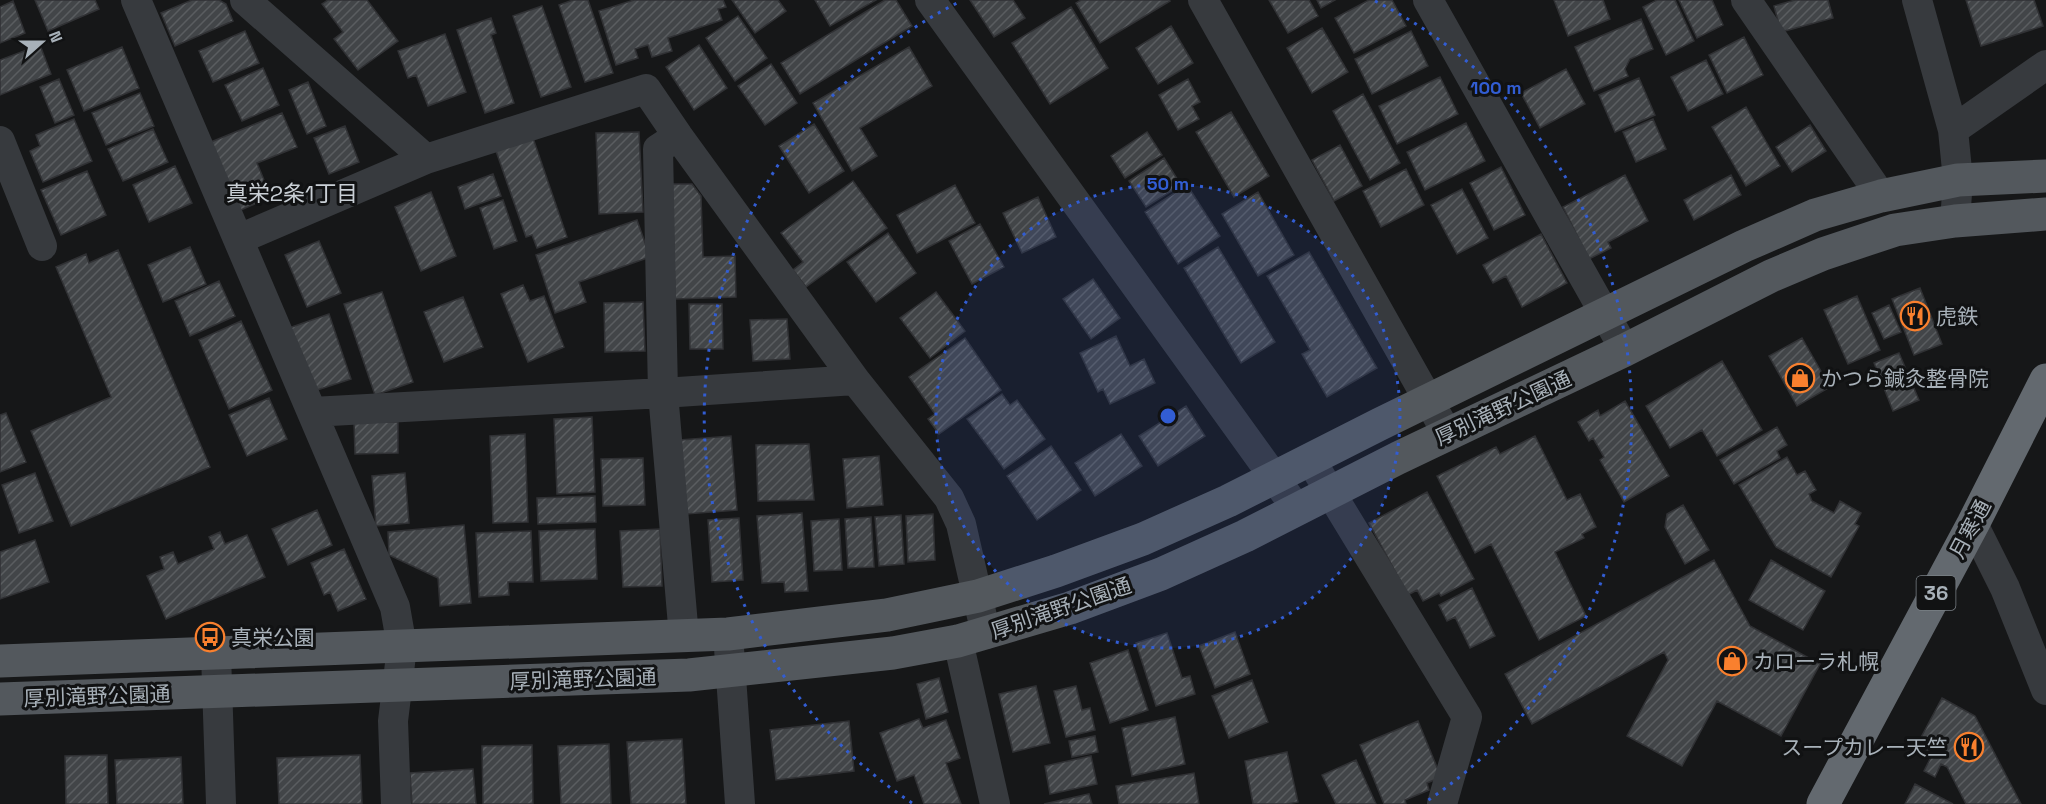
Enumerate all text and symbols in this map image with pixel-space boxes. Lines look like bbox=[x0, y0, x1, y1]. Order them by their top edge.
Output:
north arrow bbox=[12, 12, 72, 72]
text: N bbox=[44, 28, 67, 46]
text: 100 m bbox=[1470, 76, 1522, 99]
text: 50 m bbox=[1147, 172, 1189, 195]
district label: 真栄2条1丁目 bbox=[226, 179, 358, 207]
restaurant icon: 虎鉄 bbox=[1899, 300, 1931, 332]
place label: 虎鉄 bbox=[1936, 303, 1978, 330]
shop icon: かつら鍼灸整骨院 bbox=[1784, 362, 1816, 394]
street label: 厚別滝野公園通 bbox=[1431, 365, 1575, 451]
place label: かつら鍼灸整骨院 bbox=[1821, 365, 1989, 392]
centre of rings bbox=[1158, 406, 1178, 426]
street label: 月寒通 bbox=[1943, 495, 1997, 563]
street label: 厚別滝野公園通 bbox=[987, 571, 1135, 645]
road number: 36 bbox=[1916, 576, 1956, 610]
bus stop icon: 真栄公園 bbox=[194, 621, 226, 653]
place label: 真栄公園 bbox=[231, 624, 315, 651]
shop icon: カローラ札幌 bbox=[1716, 645, 1748, 677]
place label: カローラ札幌 bbox=[1753, 648, 1879, 675]
street label: 厚別滝野公園通 bbox=[509, 663, 657, 695]
street label: 厚別滝野公園通 bbox=[23, 680, 171, 712]
restaurant icon: スープカレー天竺 bbox=[1953, 731, 1985, 763]
place label: スープカレー天竺 bbox=[1781, 734, 1948, 761]

